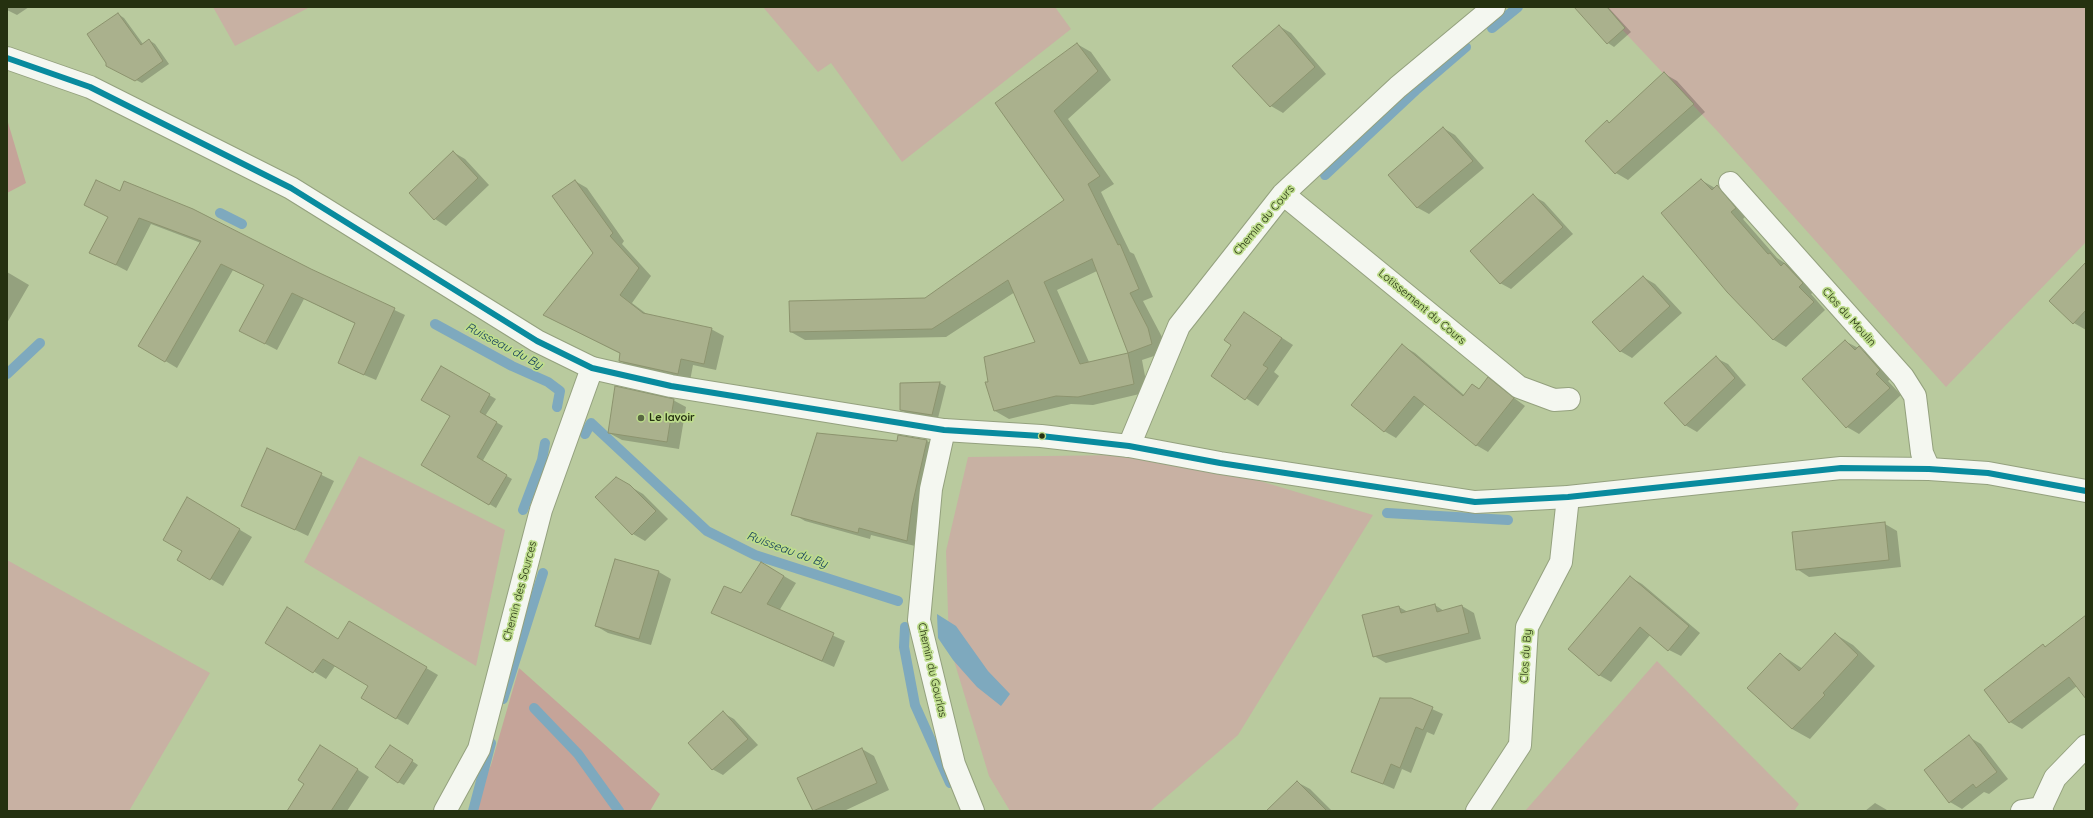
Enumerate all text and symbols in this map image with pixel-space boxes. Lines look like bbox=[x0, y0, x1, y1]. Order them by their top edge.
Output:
street label: Chemin du Cours bbox=[1231, 182, 1297, 258]
street label: Lotissement du Cours bbox=[1376, 267, 1468, 347]
street label: Clos du Moulin bbox=[1819, 285, 1879, 349]
water label: Ruisseau du By bbox=[463, 320, 545, 372]
place label: Le lavoir bbox=[649, 411, 695, 425]
marker: Le lavoir bbox=[636, 413, 646, 423]
unlabelled marker bbox=[1037, 431, 1047, 441]
water label: Ruisseau du By bbox=[745, 529, 829, 571]
street label: Chemin des Sources bbox=[500, 540, 540, 642]
street label: Chemin du Gourlas bbox=[915, 621, 949, 719]
street label: Clos du By bbox=[1518, 629, 1534, 683]

